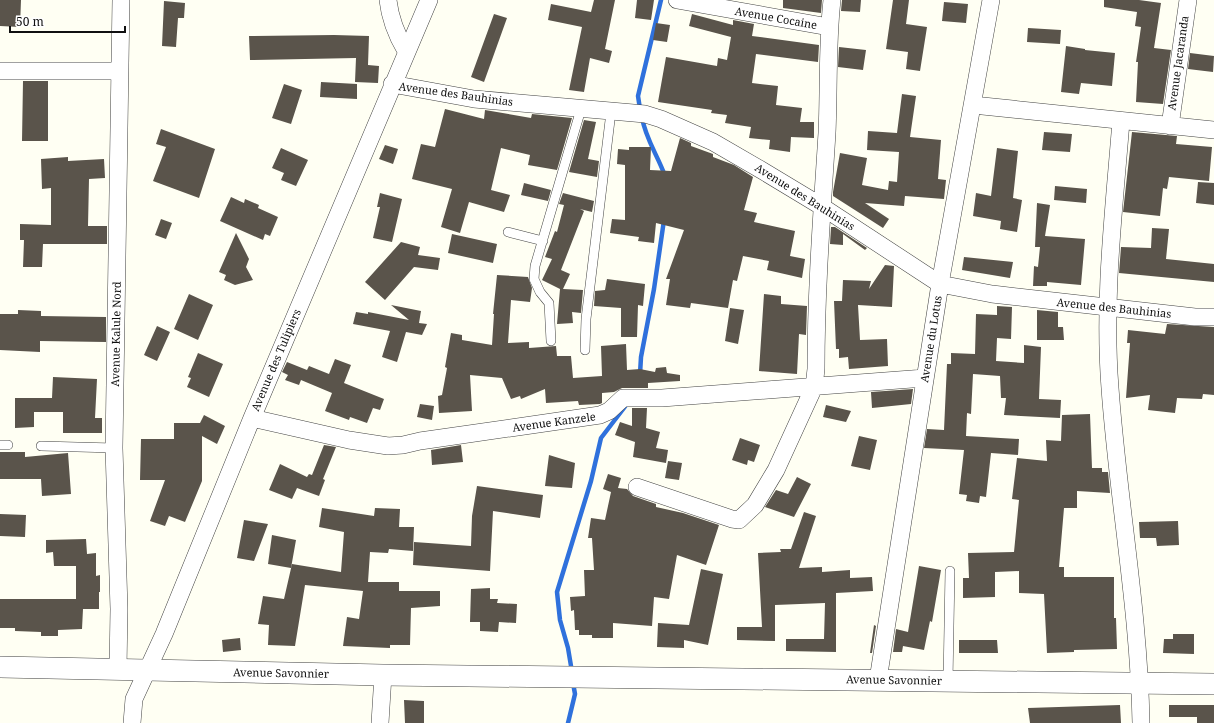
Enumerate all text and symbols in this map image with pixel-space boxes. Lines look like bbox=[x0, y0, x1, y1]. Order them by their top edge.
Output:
street label: Avenue Cocaine bbox=[734, 3, 819, 32]
scale bar bbox=[10, 8, 125, 34]
text: 50 m bbox=[16, 13, 44, 30]
street label: Avenue Jacaranda bbox=[1163, 15, 1192, 111]
street label: Avenue des Bauhinias bbox=[398, 78, 514, 109]
street label: Avenue des Bauhinias bbox=[752, 160, 858, 234]
street label: Avenue Kalule Nord bbox=[107, 281, 124, 387]
street label: Avenue du Lotus bbox=[916, 294, 945, 383]
street label: Avenue des Bauhinias bbox=[1056, 294, 1172, 321]
street label: Avenue des Tulipiers bbox=[247, 306, 304, 413]
street label: Avenue Kanzele bbox=[511, 408, 597, 435]
street label: Avenue Savonnier bbox=[233, 664, 330, 681]
street label: Avenue Savonnier bbox=[846, 671, 943, 688]

